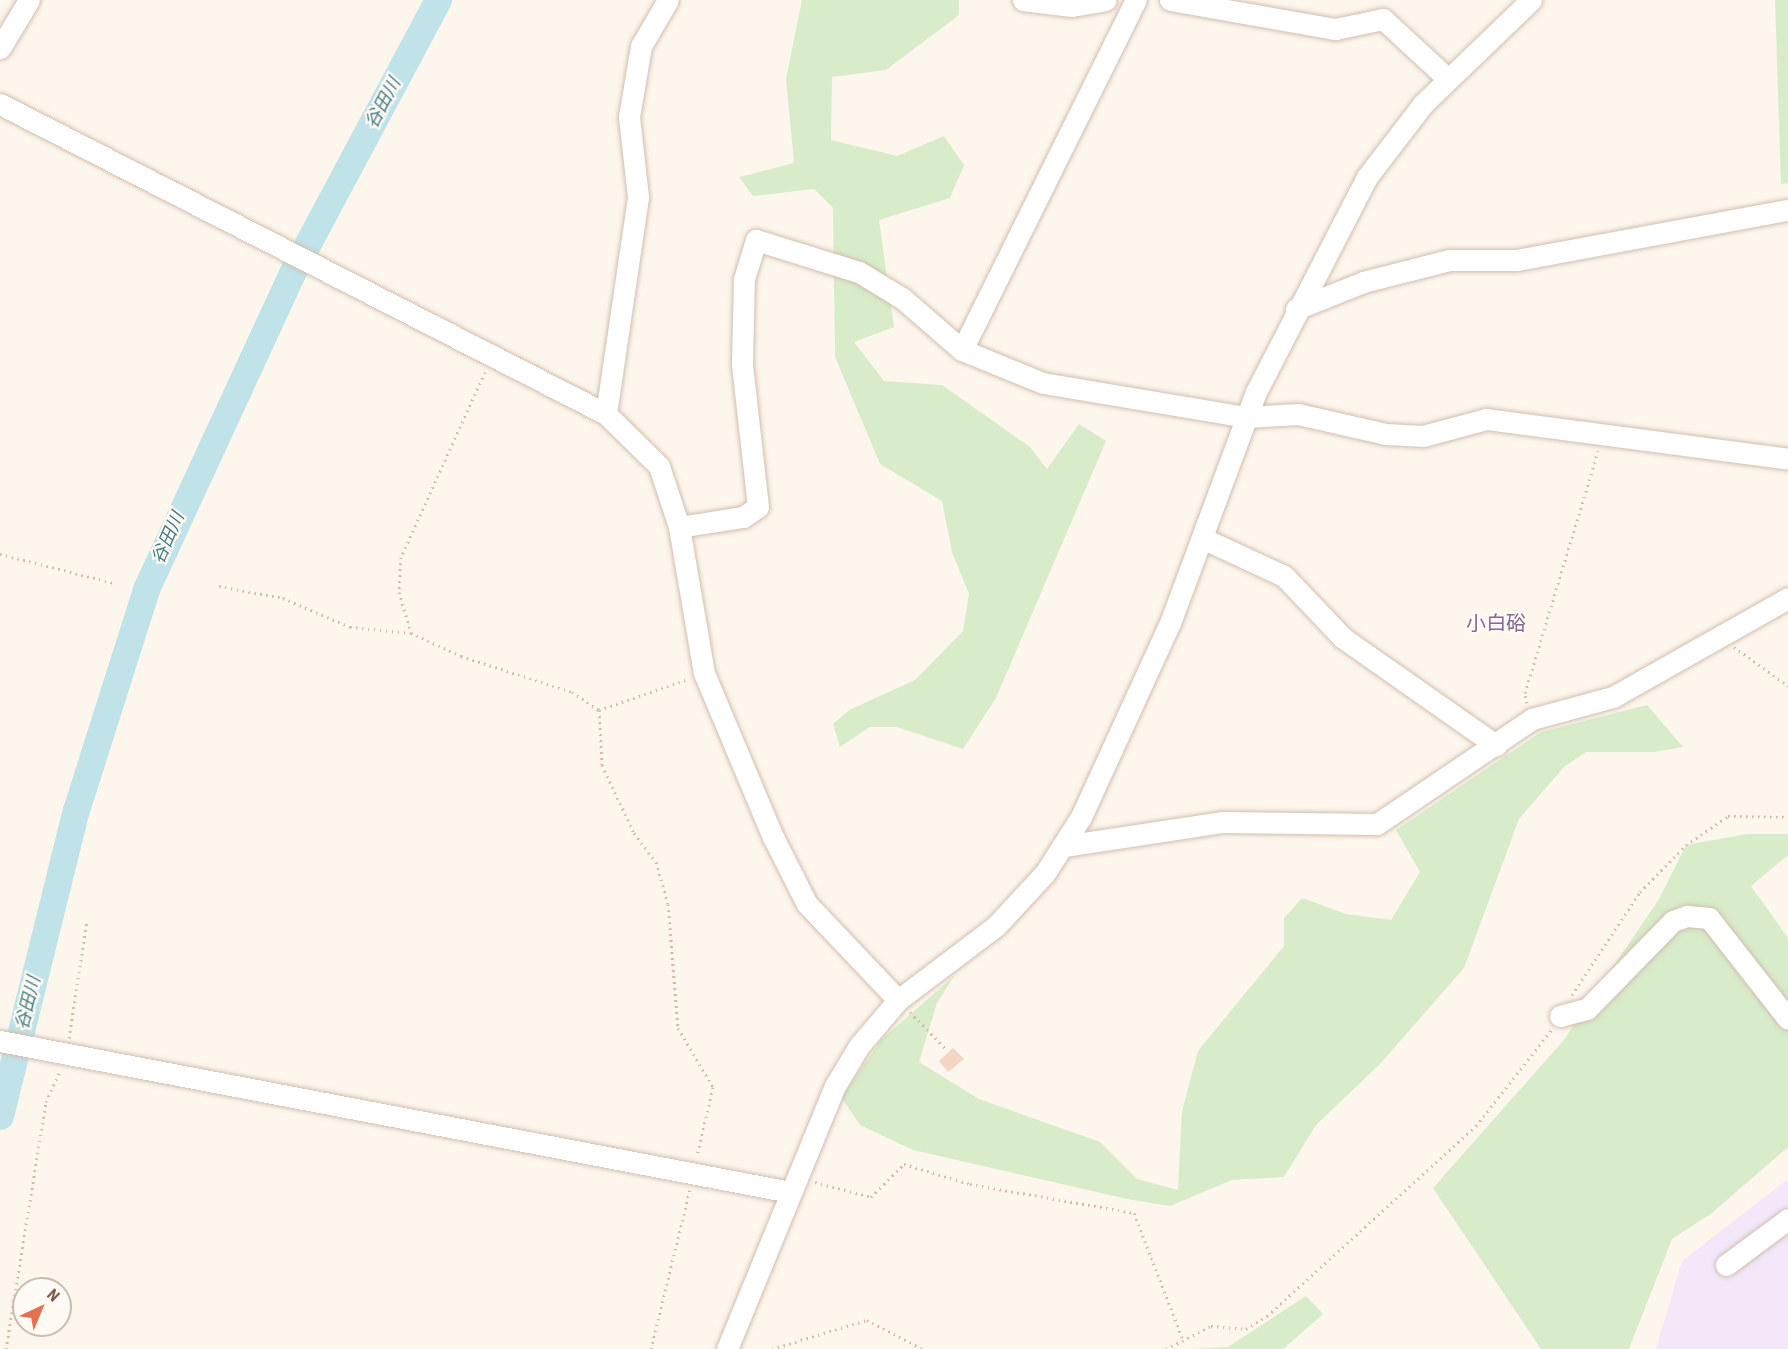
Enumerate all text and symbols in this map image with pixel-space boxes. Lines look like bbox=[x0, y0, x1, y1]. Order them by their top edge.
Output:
water label: 谷田川 bbox=[361, 74, 405, 132]
water label: 谷田川 bbox=[147, 509, 189, 567]
district label: 小白硲 bbox=[1466, 611, 1526, 635]
water label: 谷田川 bbox=[11, 974, 45, 1032]
north arrow bbox=[12, 1277, 72, 1337]
text: N bbox=[43, 1285, 64, 1305]

